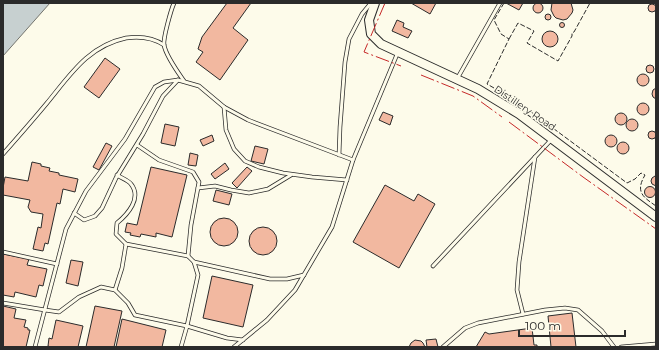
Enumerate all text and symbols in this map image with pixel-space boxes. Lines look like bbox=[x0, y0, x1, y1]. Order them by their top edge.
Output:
street label: Distillery Road bbox=[491, 82, 559, 134]
scale bar bbox=[519, 312, 625, 338]
text: 100 m bbox=[525, 318, 561, 333]

